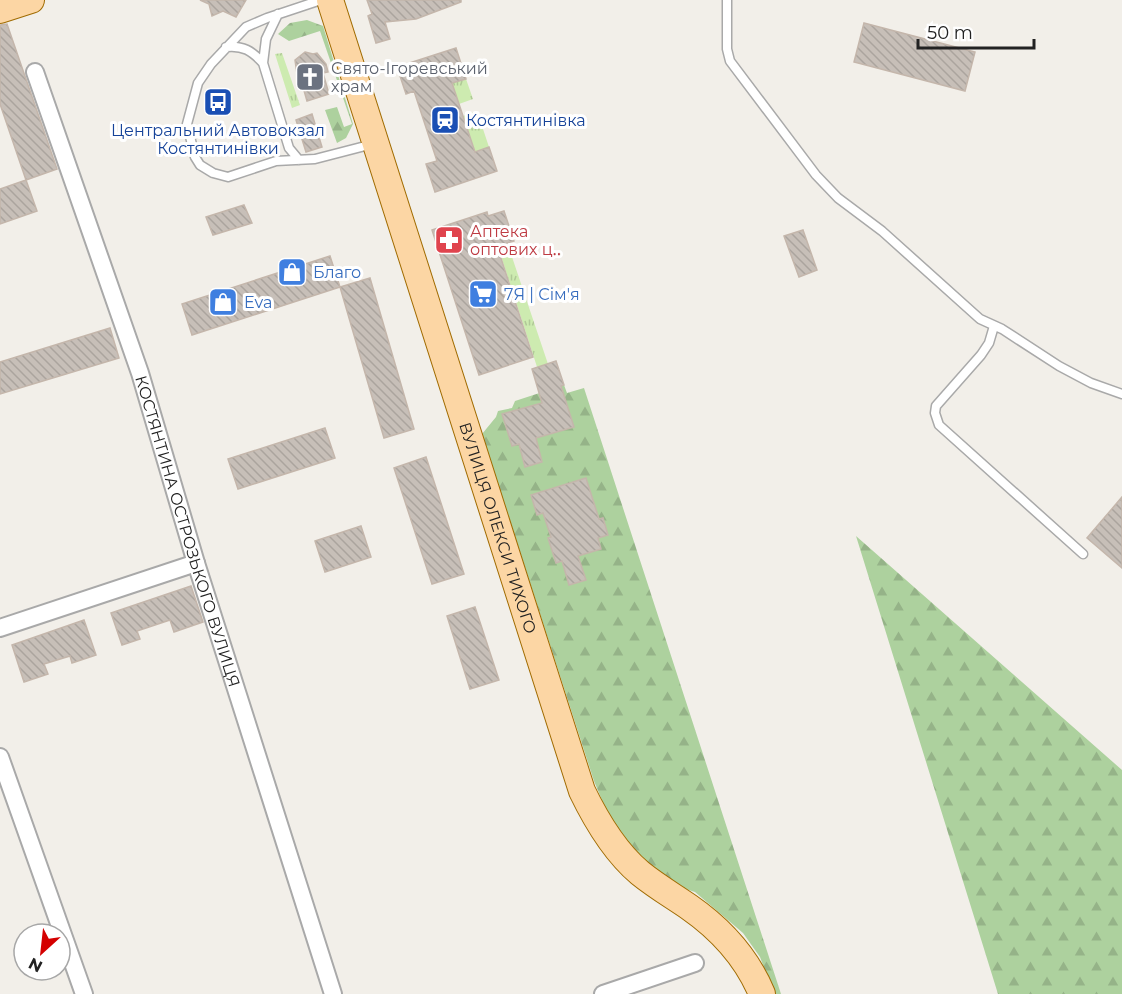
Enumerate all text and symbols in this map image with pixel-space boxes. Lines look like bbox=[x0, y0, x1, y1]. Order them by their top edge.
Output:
scale bar bbox=[918, 12, 1034, 50]
text: 50 m bbox=[927, 22, 973, 44]
place label: Свято-Ігоревський храм bbox=[331, 59, 488, 96]
church icon: Свято-Ігоревський храм bbox=[294, 61, 326, 93]
bus stop icon: Центральний Автовокзал Костянтинівки bbox=[202, 86, 234, 118]
station icon: Костянтинівка bbox=[429, 104, 461, 136]
place label: Костянтинівка bbox=[466, 111, 586, 130]
place label: Центральний Автовокзал Костянтинівки bbox=[111, 121, 325, 158]
place label: Аптека оптових ц‥ bbox=[470, 222, 561, 259]
pharmacy icon: Аптека оптових ц‥ bbox=[433, 224, 465, 256]
shop icon: Благо bbox=[276, 256, 308, 288]
place label: Благо bbox=[313, 263, 361, 282]
supermarket icon: 7Я | Сім'я bbox=[467, 278, 499, 310]
place label: 7Я | Сім'я bbox=[504, 285, 580, 304]
shop icon: Eva bbox=[207, 286, 239, 318]
place label: Eva bbox=[244, 293, 272, 312]
street label: КОСТЯНТИНА ОСТРОЗЬКОГО ВУЛИЦЯ bbox=[131, 373, 244, 689]
street label: ВУЛИЦЯ ОЛЕКСИ ТИХОГО bbox=[455, 420, 540, 636]
north arrow bbox=[12, 922, 72, 982]
text: N bbox=[25, 954, 45, 976]

